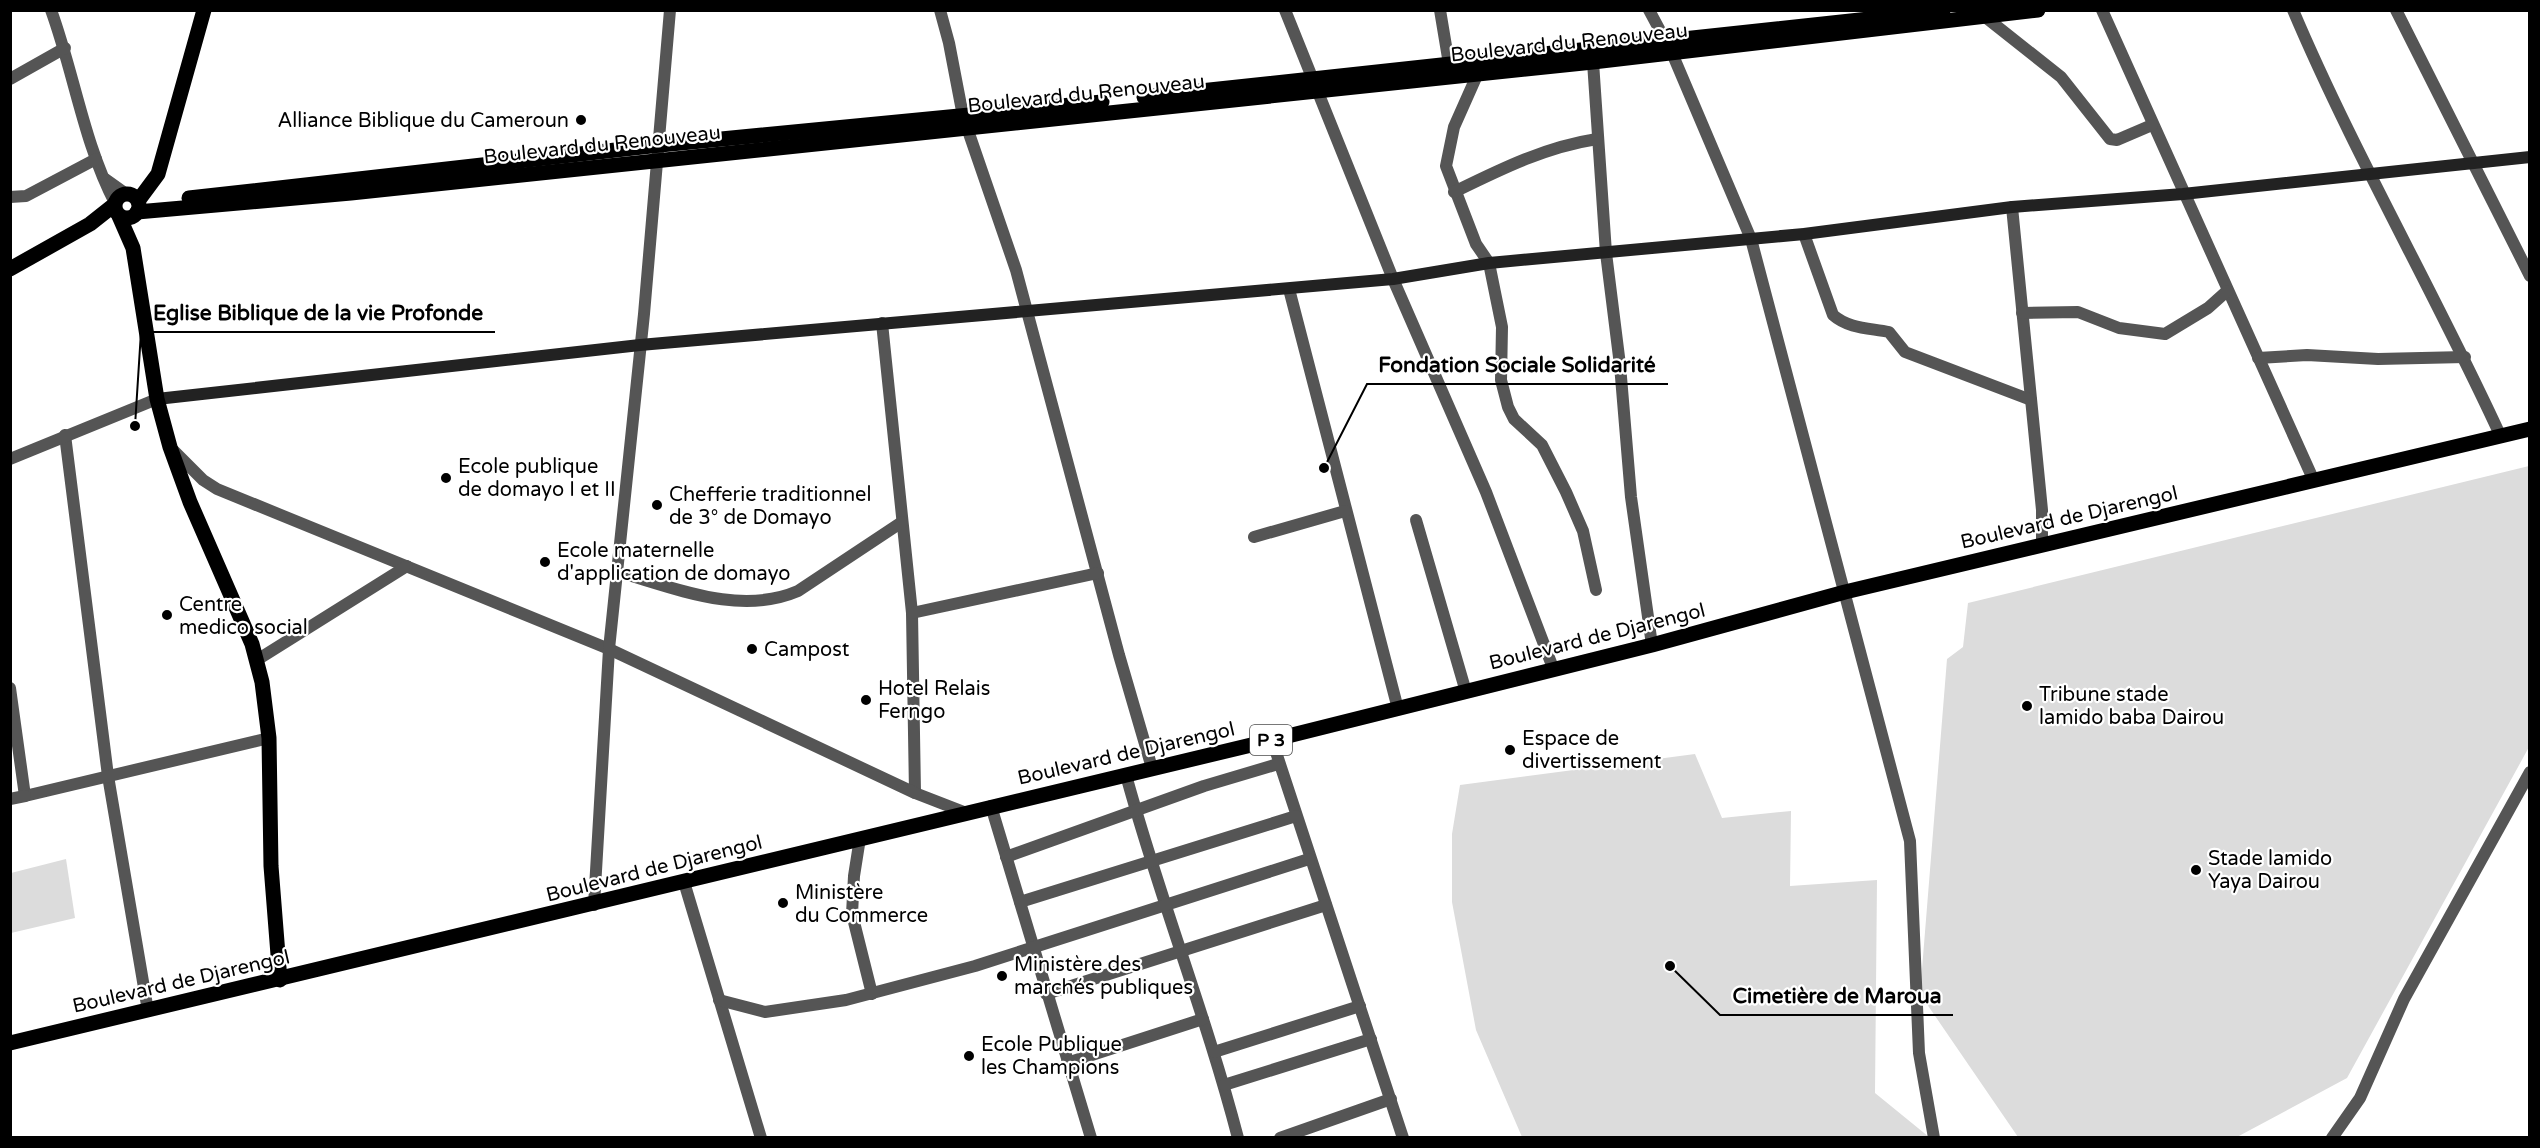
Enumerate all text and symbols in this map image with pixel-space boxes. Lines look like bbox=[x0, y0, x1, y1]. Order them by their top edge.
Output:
street label: Boulevard du Renouveau bbox=[1449, 19, 1689, 67]
street label: Boulevard du Renouveau bbox=[966, 70, 1206, 118]
place label: Alliance Biblique du Cameroun bbox=[277, 109, 569, 133]
marker: Alliance Biblique du Cameroun bbox=[574, 113, 588, 127]
street label: Boulevard du Renouveau bbox=[482, 121, 722, 169]
callout: Eglise Biblique de la vie Profonde bbox=[141, 293, 495, 332]
text: Eglise Biblique de la vie Profonde bbox=[153, 301, 483, 326]
callout: Fondation Sociale Solidarité bbox=[1367, 345, 1668, 384]
text: Fondation Sociale Solidarité bbox=[1378, 353, 1656, 378]
place label: Ecole publique de domayo I et II bbox=[458, 455, 616, 502]
marker: Ecole publique de domayo I et II bbox=[439, 471, 453, 485]
street label: Boulevard de Djarengol bbox=[1958, 481, 2180, 555]
place label: Chefferie traditionnel de 3° de Domayo bbox=[669, 483, 871, 530]
marker: Chefferie traditionnel de 3° de Domayo bbox=[650, 498, 664, 512]
place label: Ecole maternelle d'application de domayo bbox=[557, 539, 790, 586]
marker: Ecole maternelle d'application de domayo bbox=[538, 555, 552, 569]
place label: Centre medico social bbox=[179, 593, 308, 640]
street label: Boulevard de Djarengol bbox=[1487, 598, 1708, 675]
marker: Centre medico social bbox=[160, 608, 174, 622]
place label: Campost bbox=[764, 638, 850, 662]
marker: Campost bbox=[745, 642, 759, 656]
place label: Hotel Relais Ferngo bbox=[878, 677, 990, 724]
place label: Tribune stade lamido baba Dairou bbox=[2039, 683, 2224, 730]
marker: Hotel Relais Ferngo bbox=[859, 693, 873, 707]
marker: Tribune stade lamido baba Dairou bbox=[2020, 699, 2034, 713]
street label: Boulevard de Djarengol bbox=[1015, 717, 1237, 791]
road number: P 3 bbox=[1250, 725, 1292, 755]
place label: Espace de divertissement bbox=[1522, 727, 1662, 774]
marker: Espace de divertissement bbox=[1503, 743, 1517, 757]
street label: Boulevard de Djarengol bbox=[544, 830, 765, 907]
place label: Stade lamido Yaya Dairou bbox=[2208, 847, 2332, 894]
marker: Stade lamido Yaya Dairou bbox=[2189, 863, 2203, 877]
place label: Ministère du Commerce bbox=[795, 881, 928, 928]
marker: Ministère du Commerce bbox=[776, 896, 790, 910]
street label: Boulevard de Djarengol bbox=[70, 945, 292, 1019]
place label: Ministère des marchés publiques bbox=[1014, 953, 1193, 1000]
marker: Ministère des marchés publiques bbox=[995, 969, 1009, 983]
callout: Cimetière de Maroua bbox=[1720, 976, 1953, 1015]
text: Cimetière de Maroua bbox=[1733, 984, 1941, 1009]
place label: Ecole Publique les Champions bbox=[981, 1033, 1122, 1080]
marker: Ecole Publique les Champions bbox=[962, 1049, 976, 1063]

